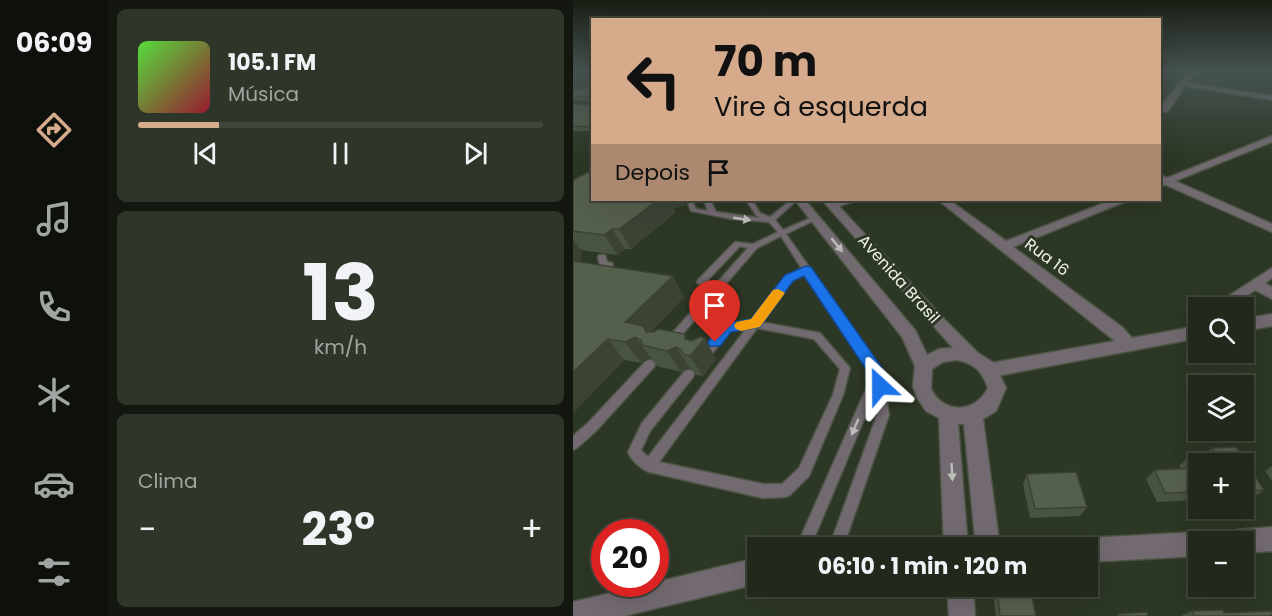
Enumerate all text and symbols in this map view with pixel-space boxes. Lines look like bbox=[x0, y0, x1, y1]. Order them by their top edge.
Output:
text: 06:09 bbox=[16, 24, 92, 61]
text: 70 m bbox=[714, 32, 817, 91]
icon: left bbox=[615, 42, 693, 120]
text: 105.1 FM bbox=[228, 47, 316, 78]
text: Música bbox=[228, 80, 299, 108]
text: Vire à esquerda bbox=[714, 88, 928, 125]
icon: directions bbox=[33, 109, 75, 151]
icon: previous bbox=[189, 137, 222, 170]
icon: pause bbox=[324, 137, 357, 170]
icon: next bbox=[459, 137, 492, 170]
icon: arrive bbox=[702, 156, 735, 189]
text: Depois bbox=[615, 157, 690, 188]
icon: music bbox=[33, 198, 75, 240]
one-way arrow bbox=[733, 214, 752, 223]
street label: Avenida Brasil bbox=[853, 229, 945, 329]
street label: Rua 16 bbox=[1020, 233, 1074, 281]
one-way arrow bbox=[830, 237, 843, 252]
text: 13 bbox=[302, 238, 379, 347]
pin bbox=[689, 280, 740, 342]
icon: phone bbox=[33, 286, 75, 328]
icon: arrive bbox=[698, 289, 731, 322]
map controls bbox=[1188, 297, 1254, 597]
button: search bbox=[1188, 297, 1254, 363]
text: km/h bbox=[314, 333, 367, 361]
position arrow bbox=[848, 354, 912, 418]
icon: climate bbox=[33, 374, 75, 416]
button: layers bbox=[1188, 375, 1254, 441]
one-way arrow bbox=[849, 418, 859, 436]
button: + bbox=[1188, 453, 1254, 519]
icon: car bbox=[33, 463, 75, 505]
one-way arrow bbox=[947, 463, 957, 482]
text: Clima bbox=[138, 467, 197, 495]
text: 23° bbox=[301, 498, 375, 561]
text: − bbox=[138, 506, 156, 553]
text: + bbox=[520, 506, 543, 553]
speed limit sign: 20 bbox=[591, 519, 669, 597]
button: − bbox=[1188, 531, 1254, 597]
icon: filters bbox=[33, 551, 75, 593]
text: 06:10 · 1 min · 120 m bbox=[818, 551, 1027, 582]

